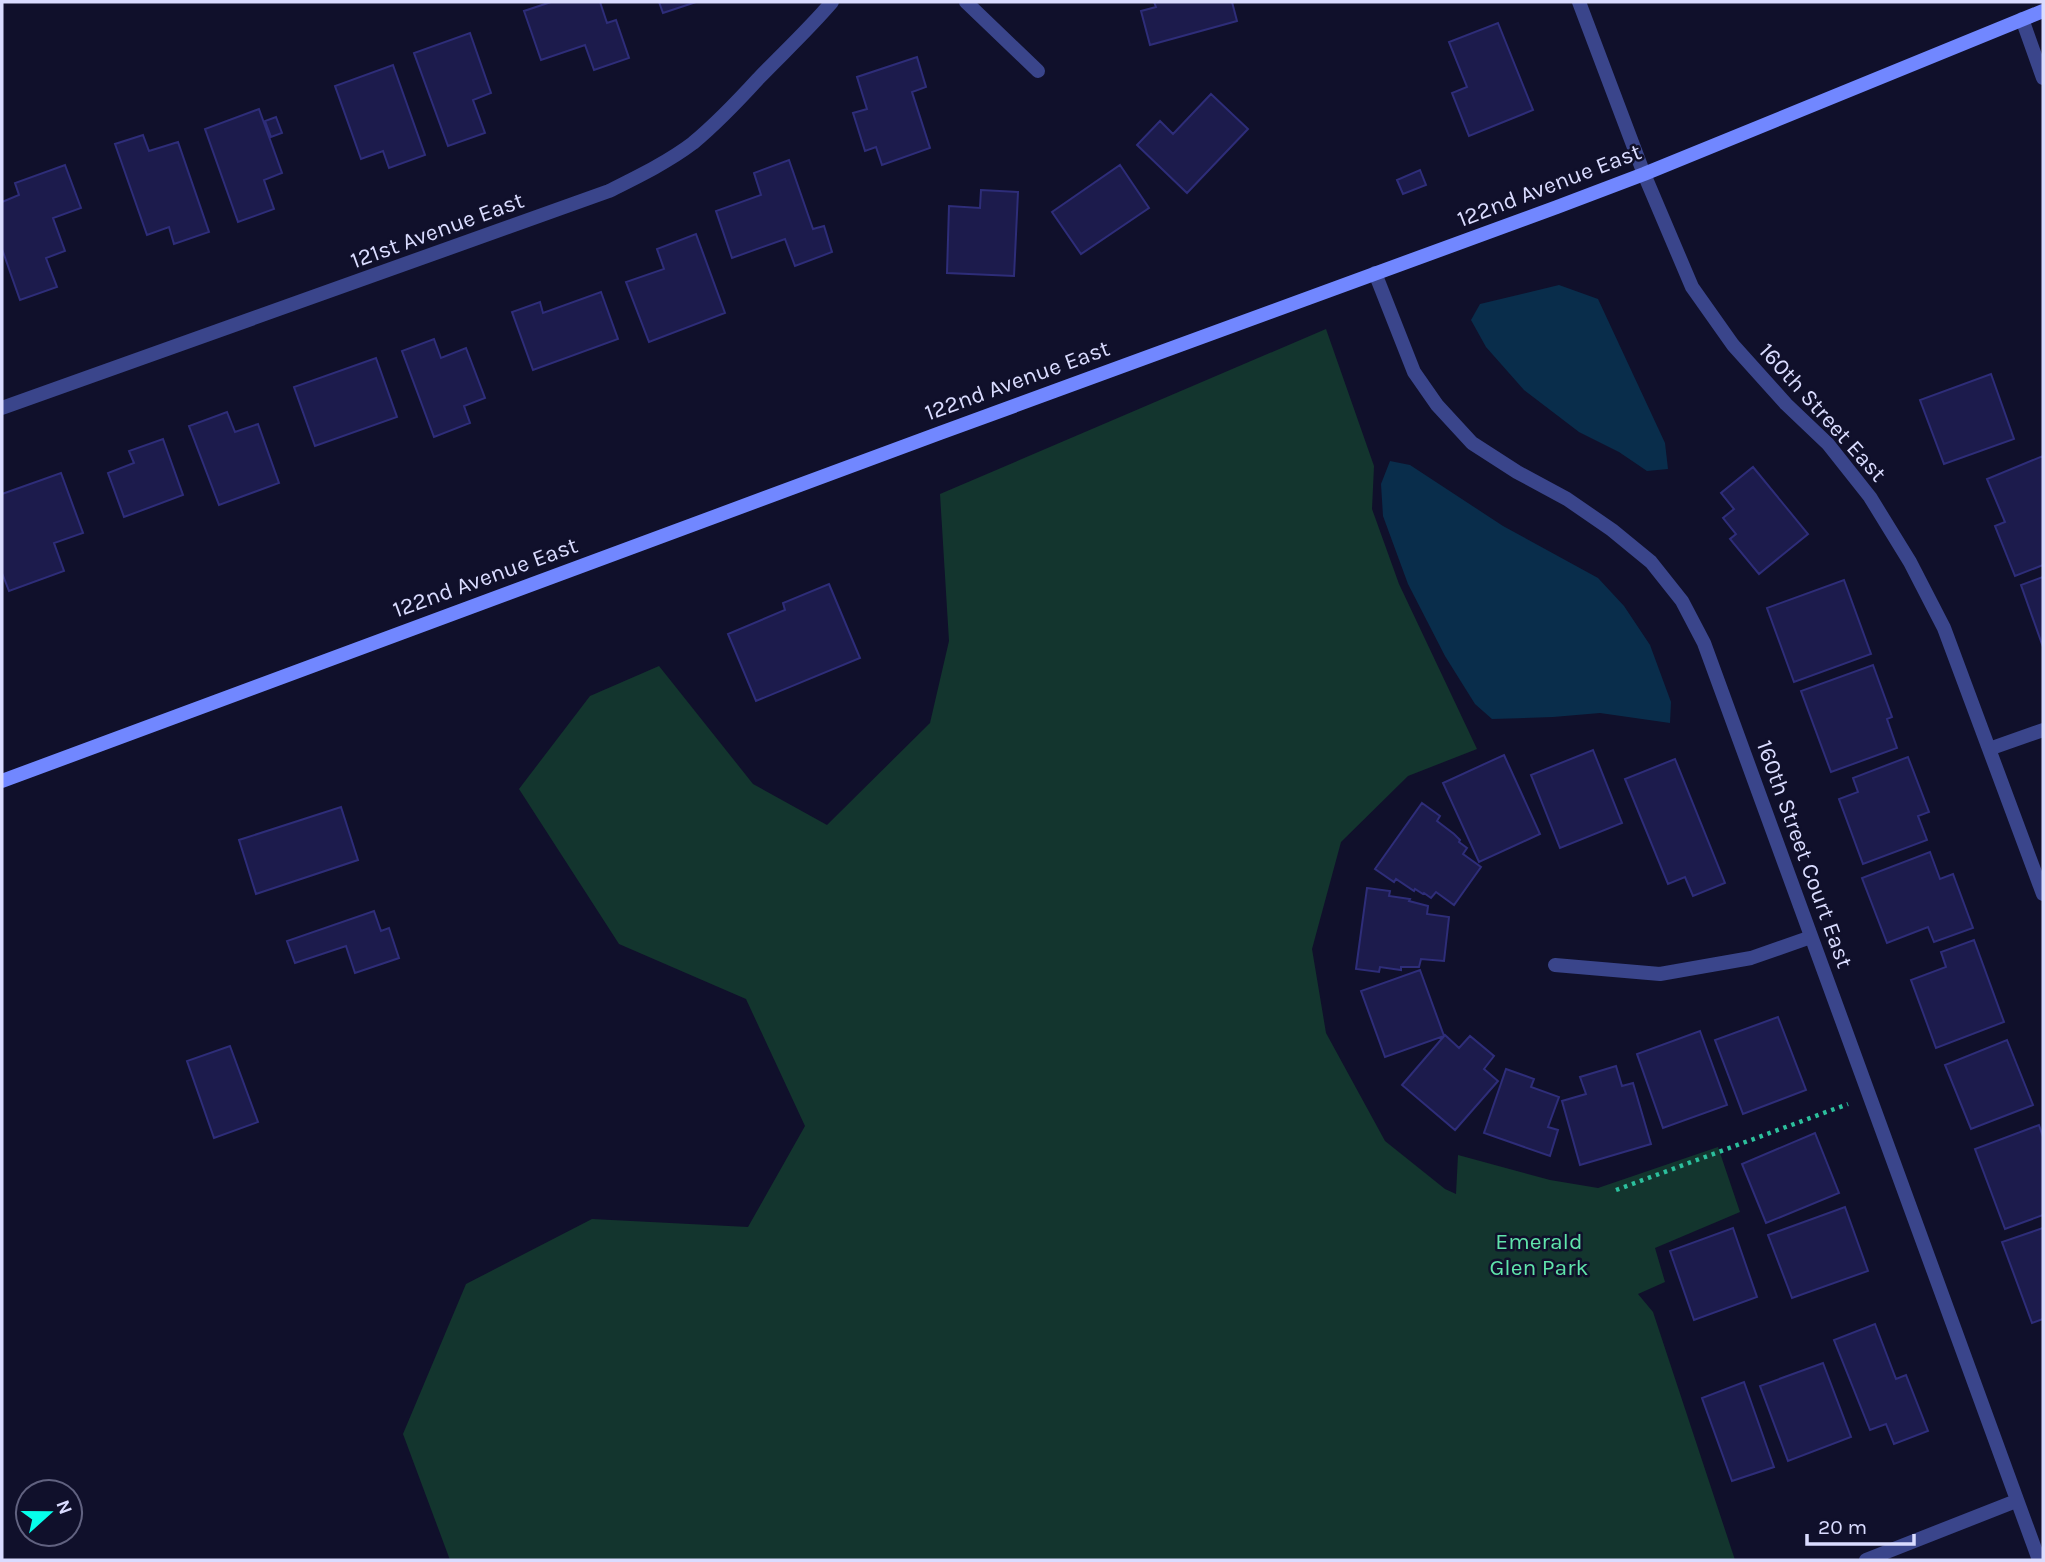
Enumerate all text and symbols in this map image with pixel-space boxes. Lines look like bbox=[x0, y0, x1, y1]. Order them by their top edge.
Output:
street label: 122nd Avenue East bbox=[1453, 138, 1645, 233]
street label: 121st Avenue East bbox=[347, 187, 528, 274]
street label: 122nd Avenue East bbox=[921, 334, 1114, 426]
street label: 160th Street East bbox=[1753, 337, 1892, 488]
street label: 122nd Avenue East bbox=[389, 531, 582, 623]
street label: 160th Street Court East bbox=[1751, 737, 1858, 972]
park label: Emerald Glen Park bbox=[1489, 1228, 1589, 1281]
north arrow bbox=[14, 1478, 84, 1548]
text: N bbox=[51, 1497, 77, 1518]
scale bar bbox=[1807, 1502, 1914, 1546]
text: 20 m bbox=[1818, 1515, 1867, 1539]

